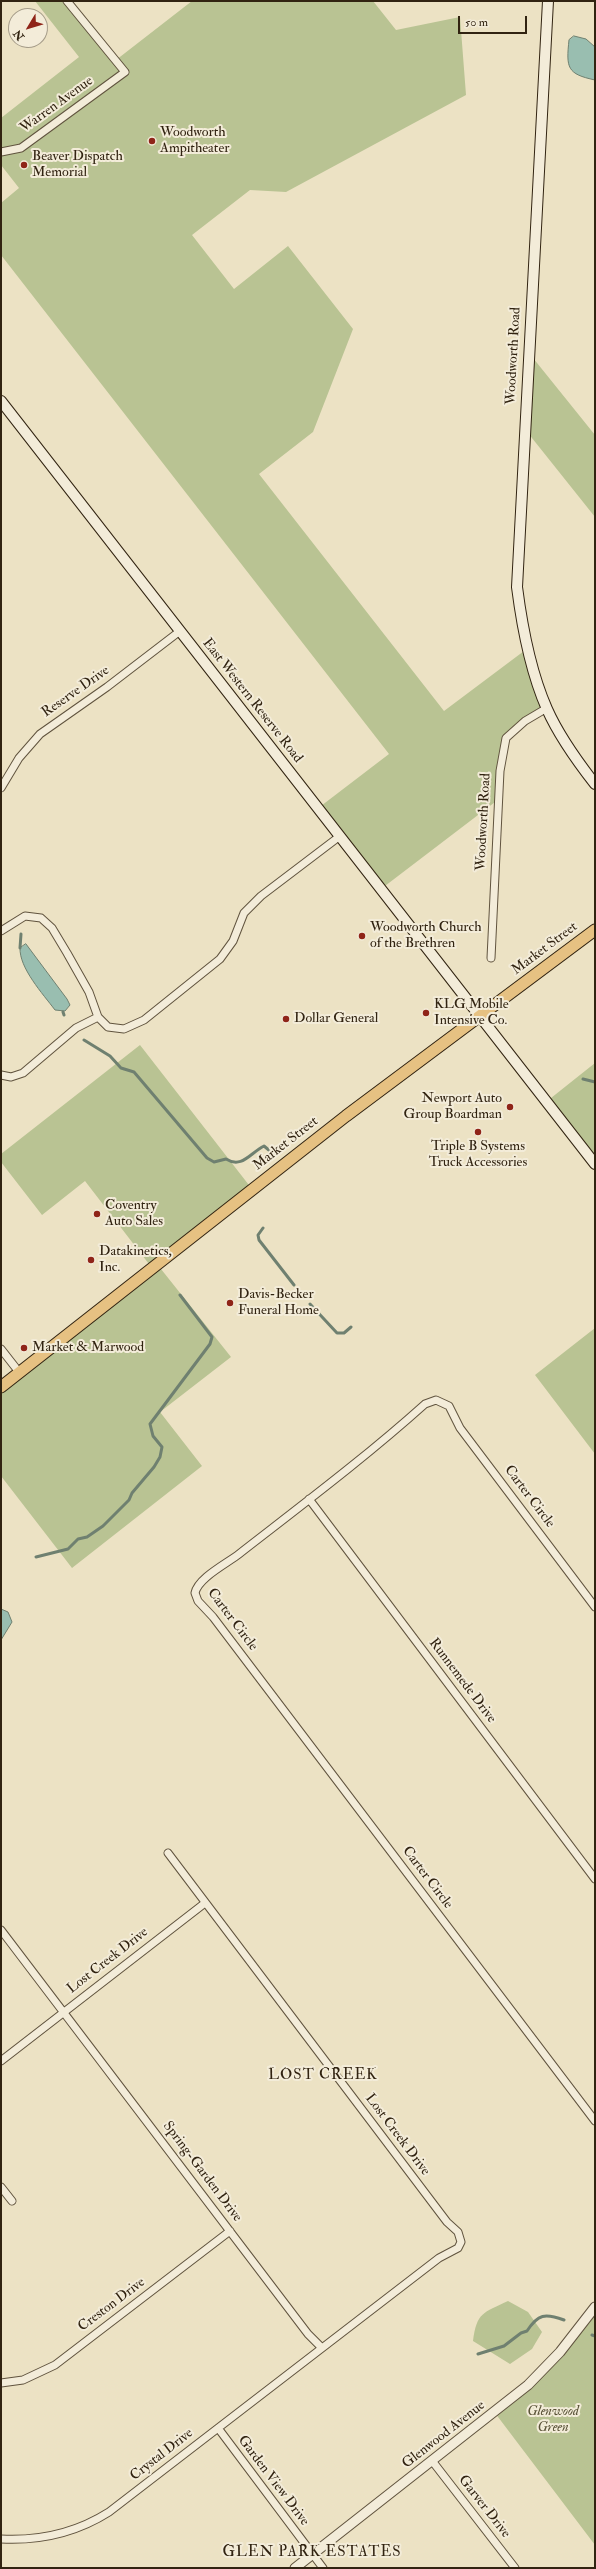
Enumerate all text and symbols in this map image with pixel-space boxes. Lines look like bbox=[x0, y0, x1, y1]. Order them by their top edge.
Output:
north arrow bbox=[8, 8, 48, 48]
scale bar bbox=[460, 8, 529, 34]
text: 50 m bbox=[465, 15, 488, 30]
text: N bbox=[11, 27, 27, 43]
street label: Warren Avenue bbox=[17, 73, 97, 137]
place label: Woodworth Ampitheater bbox=[160, 125, 229, 158]
marker: Woodworth Ampitheater bbox=[147, 136, 157, 146]
place label: Beaver Dispatch Memorial bbox=[32, 149, 123, 182]
marker: Beaver Dispatch Memorial bbox=[19, 160, 29, 170]
street label: Woodworth Road bbox=[503, 307, 525, 405]
street label: East Western Reserve Road bbox=[198, 635, 306, 767]
street label: Reserve Drive bbox=[39, 663, 113, 721]
street label: Woodworth Road bbox=[473, 773, 495, 871]
street label: Market Street bbox=[509, 919, 581, 979]
place label: Woodworth Church of the Brethren bbox=[370, 920, 482, 952]
marker: Woodworth Church of the Brethren bbox=[357, 931, 367, 941]
place label: KLG Mobile Intensive Co. bbox=[434, 997, 509, 1030]
marker: KLG Mobile Intensive Co. bbox=[421, 1008, 431, 1018]
place label: Dollar General bbox=[294, 1011, 378, 1027]
marker: Dollar General bbox=[281, 1014, 291, 1024]
place label: Newport Auto Group Boardman bbox=[404, 1091, 502, 1124]
marker: Newport Auto Group Boardman bbox=[505, 1102, 515, 1112]
street label: Market Street bbox=[250, 1113, 322, 1175]
marker: Triple B Systems Truck Accessories bbox=[473, 1127, 483, 1137]
place label: Triple B Systems Truck Accessories bbox=[429, 1139, 527, 1172]
place label: Coventry Auto Sales bbox=[105, 1198, 163, 1230]
marker: Coventry Auto Sales bbox=[92, 1209, 102, 1219]
place label: Datakinetics, Inc. bbox=[99, 1244, 172, 1276]
marker: Datakinetics, Inc. bbox=[86, 1255, 96, 1265]
place label: Davis-Becker Funeral Home bbox=[238, 1287, 319, 1320]
marker: Davis-Becker Funeral Home bbox=[225, 1298, 235, 1308]
place label: Market & Marwood bbox=[32, 1340, 144, 1356]
marker: Market & Marwood bbox=[19, 1343, 29, 1353]
street label: Carter Circle bbox=[500, 1462, 558, 1532]
street label: Carter Circle bbox=[203, 1585, 261, 1655]
street label: Runnemede Drive bbox=[425, 1635, 499, 1727]
street label: Carter Circle bbox=[398, 1843, 456, 1913]
street label: Lost Creek Drive bbox=[64, 1924, 152, 1998]
district label: LOST CREEK bbox=[268, 2067, 378, 2085]
street label: Lost Creek Drive bbox=[361, 2091, 433, 2179]
street label: Spring-Garden Drive bbox=[159, 2118, 245, 2226]
street label: Creston Drive bbox=[75, 2274, 149, 2336]
street label: Glenwood Avenue bbox=[399, 2397, 489, 2473]
park label: Glenwood Green bbox=[527, 2404, 579, 2436]
street label: Crystal Drive bbox=[127, 2425, 197, 2485]
street label: Garden View Drive bbox=[234, 2433, 312, 2529]
street label: Garver Drive bbox=[454, 2472, 514, 2542]
district label: GLEN PARK ESTATES bbox=[222, 2544, 402, 2562]

